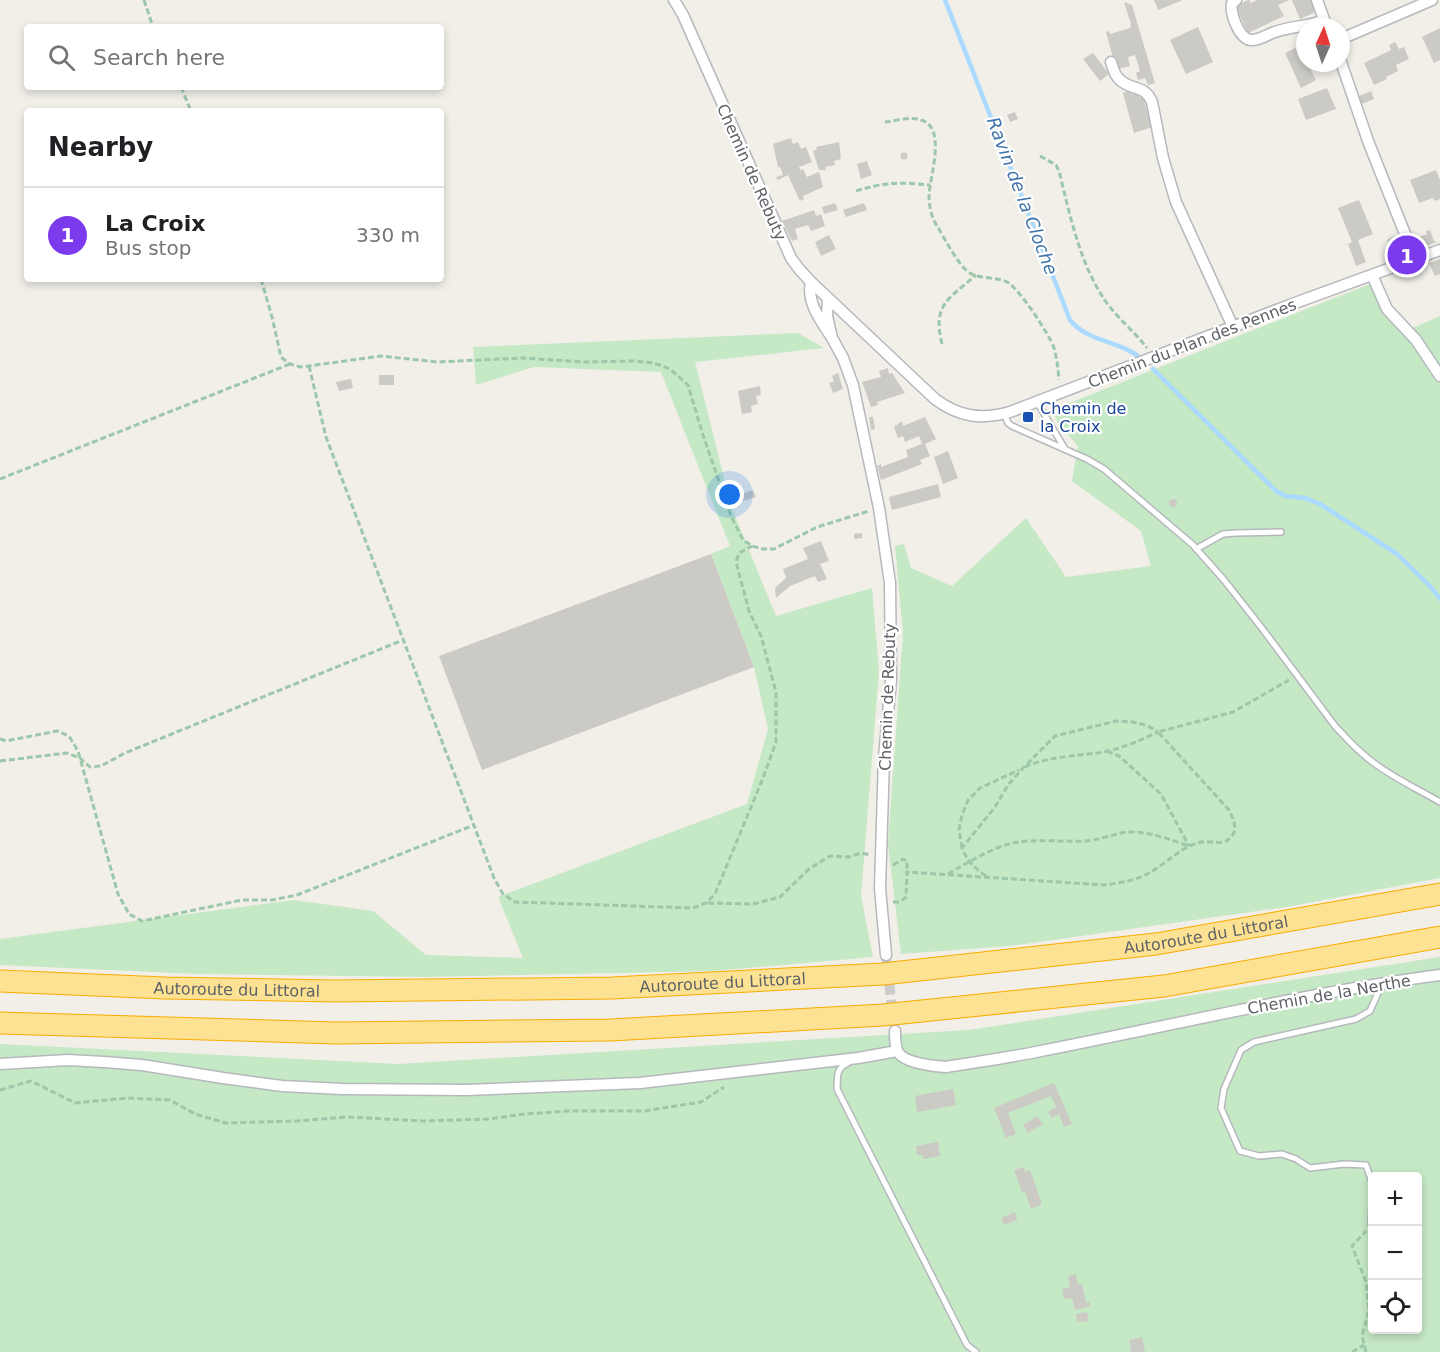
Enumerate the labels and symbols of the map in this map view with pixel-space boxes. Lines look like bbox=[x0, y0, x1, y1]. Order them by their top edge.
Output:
north arrow bbox=[1296, 18, 1350, 72]
street label: Chemin de Rebuty bbox=[713, 101, 790, 244]
water label: Ravin de la Cloche bbox=[983, 114, 1062, 278]
pin: 1 bbox=[1388, 232, 1426, 278]
street label: Chemin du Plan des Pennes bbox=[1085, 295, 1299, 392]
place label: Chemin de la Croix bbox=[1040, 399, 1126, 436]
marker: Chemin de la Croix bbox=[1021, 410, 1035, 424]
your location bbox=[715, 480, 744, 509]
street label: Chemin de Rebuty bbox=[875, 623, 900, 771]
street label: Autoroute du Littoral bbox=[1123, 912, 1290, 957]
street label: Autoroute du Littoral bbox=[639, 969, 806, 997]
street label: Chemin de la Nerthe bbox=[1246, 971, 1412, 1018]
street label: Autoroute du Littoral bbox=[153, 979, 320, 1001]

